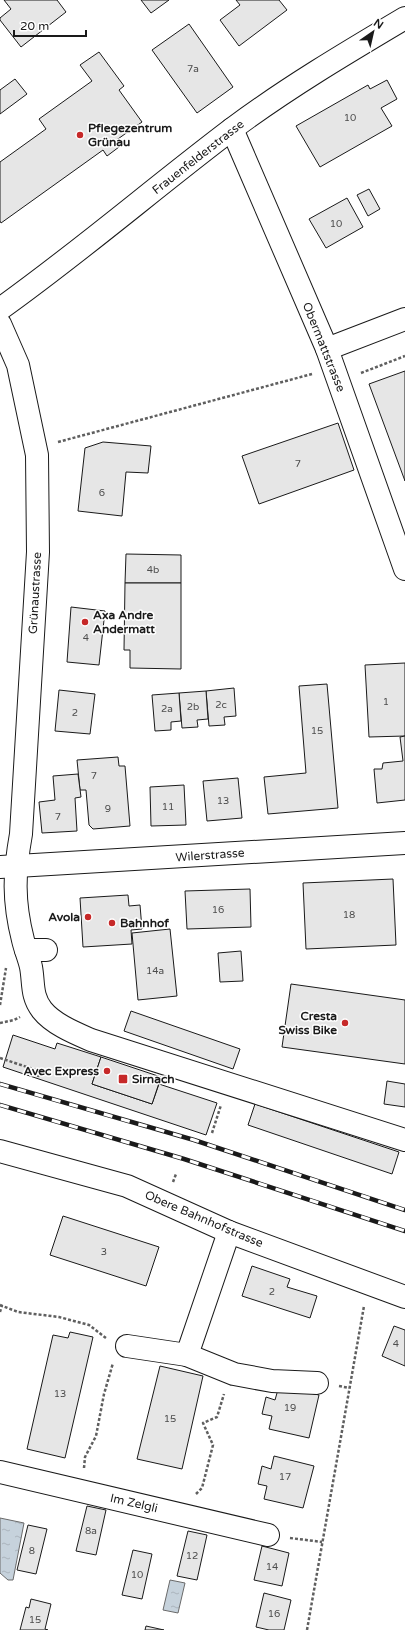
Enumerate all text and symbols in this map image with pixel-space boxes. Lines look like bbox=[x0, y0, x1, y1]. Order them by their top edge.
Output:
scale bar bbox=[14, 12, 86, 38]
north arrow bbox=[353, 12, 393, 52]
text: N bbox=[371, 16, 386, 32]
text: 20 m bbox=[20, 19, 49, 33]
house number: 7a bbox=[187, 63, 199, 75]
house number: 10 bbox=[344, 112, 356, 124]
street label: Frauenfelderstrasse bbox=[149, 117, 247, 197]
place label: Pflegezentrum Grünau bbox=[88, 121, 172, 149]
marker: Pflegezentrum Grünau bbox=[75, 130, 85, 140]
house number: 10 bbox=[330, 218, 342, 230]
street label: Obermattstrasse bbox=[300, 300, 348, 394]
house number: 7 bbox=[295, 458, 301, 470]
house number: 6 bbox=[99, 487, 105, 499]
street label: Grünaustrasse bbox=[26, 551, 44, 634]
house number: 4b bbox=[147, 564, 159, 576]
place label: Axa Andre Andermatt bbox=[93, 608, 155, 636]
marker: Axa Andre Andermatt bbox=[80, 617, 90, 627]
house number: 4 bbox=[83, 632, 89, 644]
house number: 1 bbox=[383, 696, 389, 708]
house number: 2c bbox=[215, 699, 227, 711]
house number: 2b bbox=[187, 701, 199, 713]
house number: 2a bbox=[161, 703, 173, 715]
house number: 2 bbox=[72, 707, 78, 719]
house number: 15 bbox=[311, 725, 323, 737]
house number: 7 bbox=[91, 770, 97, 782]
house number: 13 bbox=[217, 795, 229, 807]
house number: 11 bbox=[162, 801, 174, 813]
house number: 9 bbox=[105, 803, 111, 815]
house number: 7 bbox=[55, 811, 61, 823]
street label: Wilerstrasse bbox=[175, 846, 245, 864]
house number: 16 bbox=[212, 904, 224, 916]
house number: 18 bbox=[343, 909, 355, 921]
place label: Avola bbox=[48, 910, 80, 924]
marker: Avola bbox=[83, 912, 93, 922]
place label: Bahnhof bbox=[120, 916, 169, 930]
marker: Bahnhof bbox=[107, 918, 117, 928]
house number: 14a bbox=[146, 965, 164, 977]
place label: Cresta Swiss Bike bbox=[278, 1009, 337, 1037]
marker: Cresta Swiss Bike bbox=[340, 1018, 350, 1028]
place label: Avec Express bbox=[23, 1064, 99, 1079]
marker: Avec Express bbox=[102, 1066, 112, 1076]
place label: Sirnach bbox=[132, 1072, 175, 1086]
marker: Sirnach bbox=[117, 1073, 129, 1085]
street label: Obere Bahnhofstrasse bbox=[143, 1188, 265, 1250]
house number: 3 bbox=[101, 1246, 107, 1258]
house number: 2 bbox=[269, 1286, 275, 1298]
house number: 4 bbox=[393, 1338, 399, 1350]
house number: 13 bbox=[54, 1388, 66, 1400]
house number: 19 bbox=[284, 1402, 296, 1414]
house number: 15 bbox=[164, 1413, 176, 1425]
house number: 17 bbox=[279, 1471, 291, 1483]
street label: Im Zelgli bbox=[109, 1491, 159, 1515]
house number: 8a bbox=[85, 1525, 97, 1537]
house number: 8 bbox=[29, 1545, 35, 1557]
house number: 12 bbox=[186, 1550, 198, 1562]
house number: 14 bbox=[266, 1561, 278, 1573]
house number: 10 bbox=[131, 1569, 143, 1581]
house number: 16 bbox=[268, 1608, 280, 1620]
house number: 15 bbox=[29, 1614, 41, 1626]

